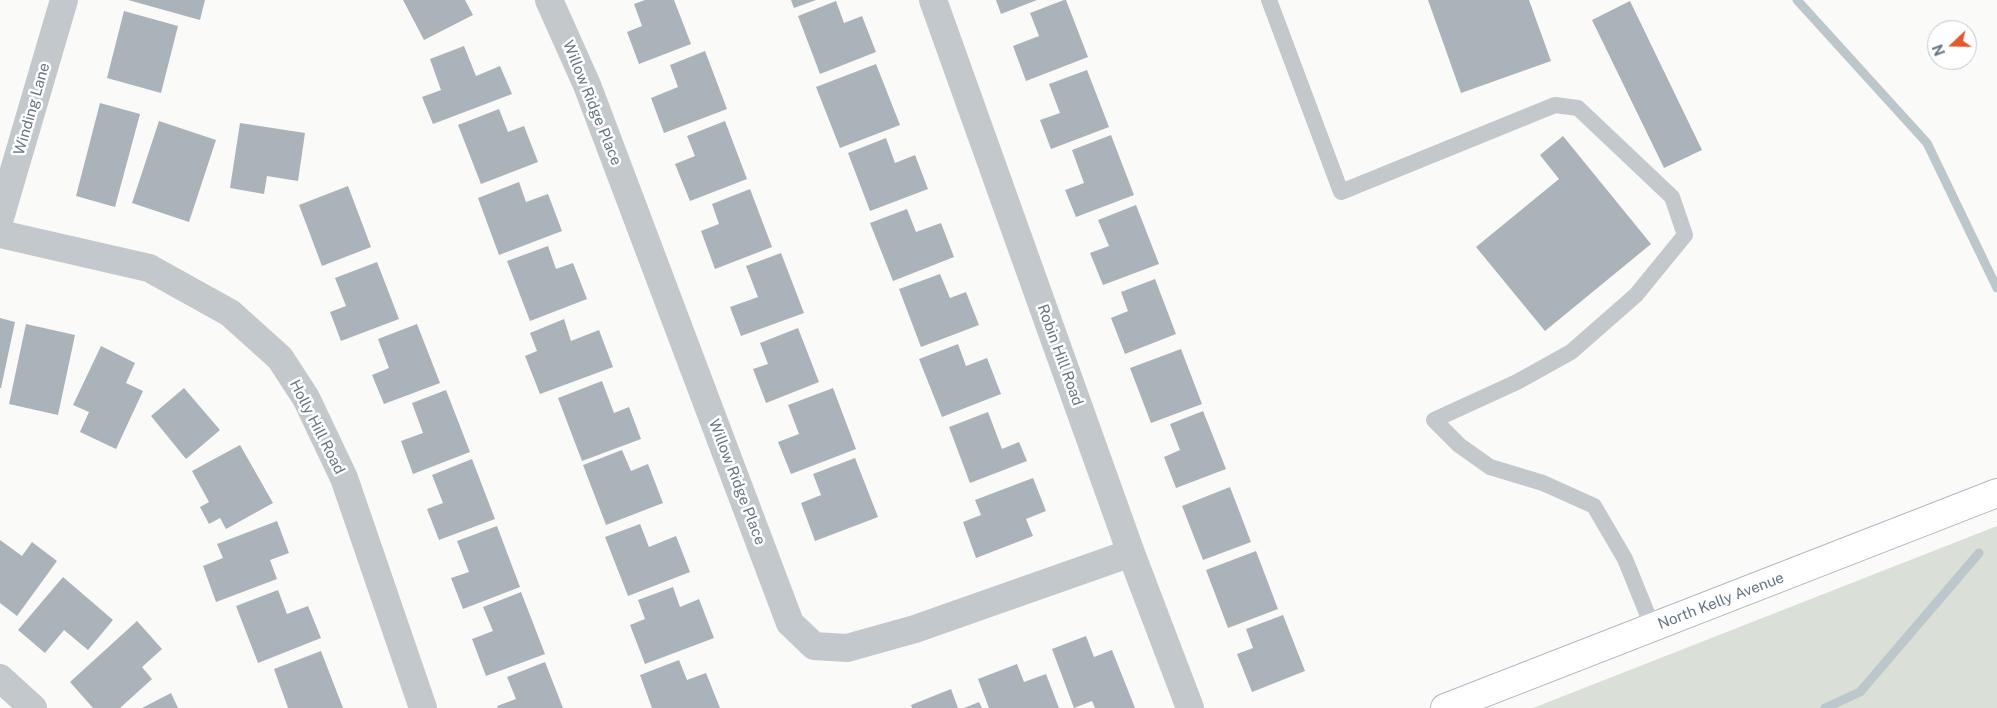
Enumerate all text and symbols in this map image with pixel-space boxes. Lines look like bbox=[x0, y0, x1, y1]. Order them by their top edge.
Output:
north arrow bbox=[1927, 20, 1977, 70]
street label: Willow Ridge Place bbox=[559, 38, 625, 168]
text: N bbox=[1930, 42, 1948, 58]
street label: Winding Lane bbox=[10, 61, 54, 157]
street label: Robin Hill Road bbox=[1033, 302, 1087, 408]
street label: Holly Hill Road bbox=[286, 377, 348, 477]
street label: Willow Ridge Place bbox=[705, 417, 769, 547]
street label: North Kelly Avenue bbox=[1655, 569, 1787, 633]

